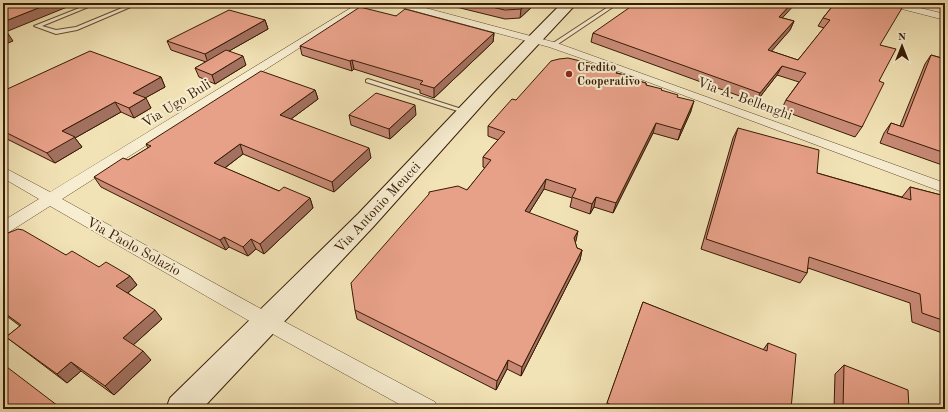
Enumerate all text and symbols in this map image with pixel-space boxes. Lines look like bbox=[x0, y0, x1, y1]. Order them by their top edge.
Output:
north arrow bbox=[882, 26, 922, 66]
text: N bbox=[898, 32, 907, 43]
place label: Credito Cooperativo bbox=[577, 62, 640, 88]
marker: Credito Cooperativo bbox=[564, 69, 574, 79]
street label: Via A. Bellenghi bbox=[695, 75, 794, 123]
street label: Via Ugo Buli bbox=[140, 77, 214, 131]
street label: Via Antonio Meucci bbox=[332, 159, 423, 256]
street label: Via Paolo Solazio bbox=[84, 215, 183, 279]

